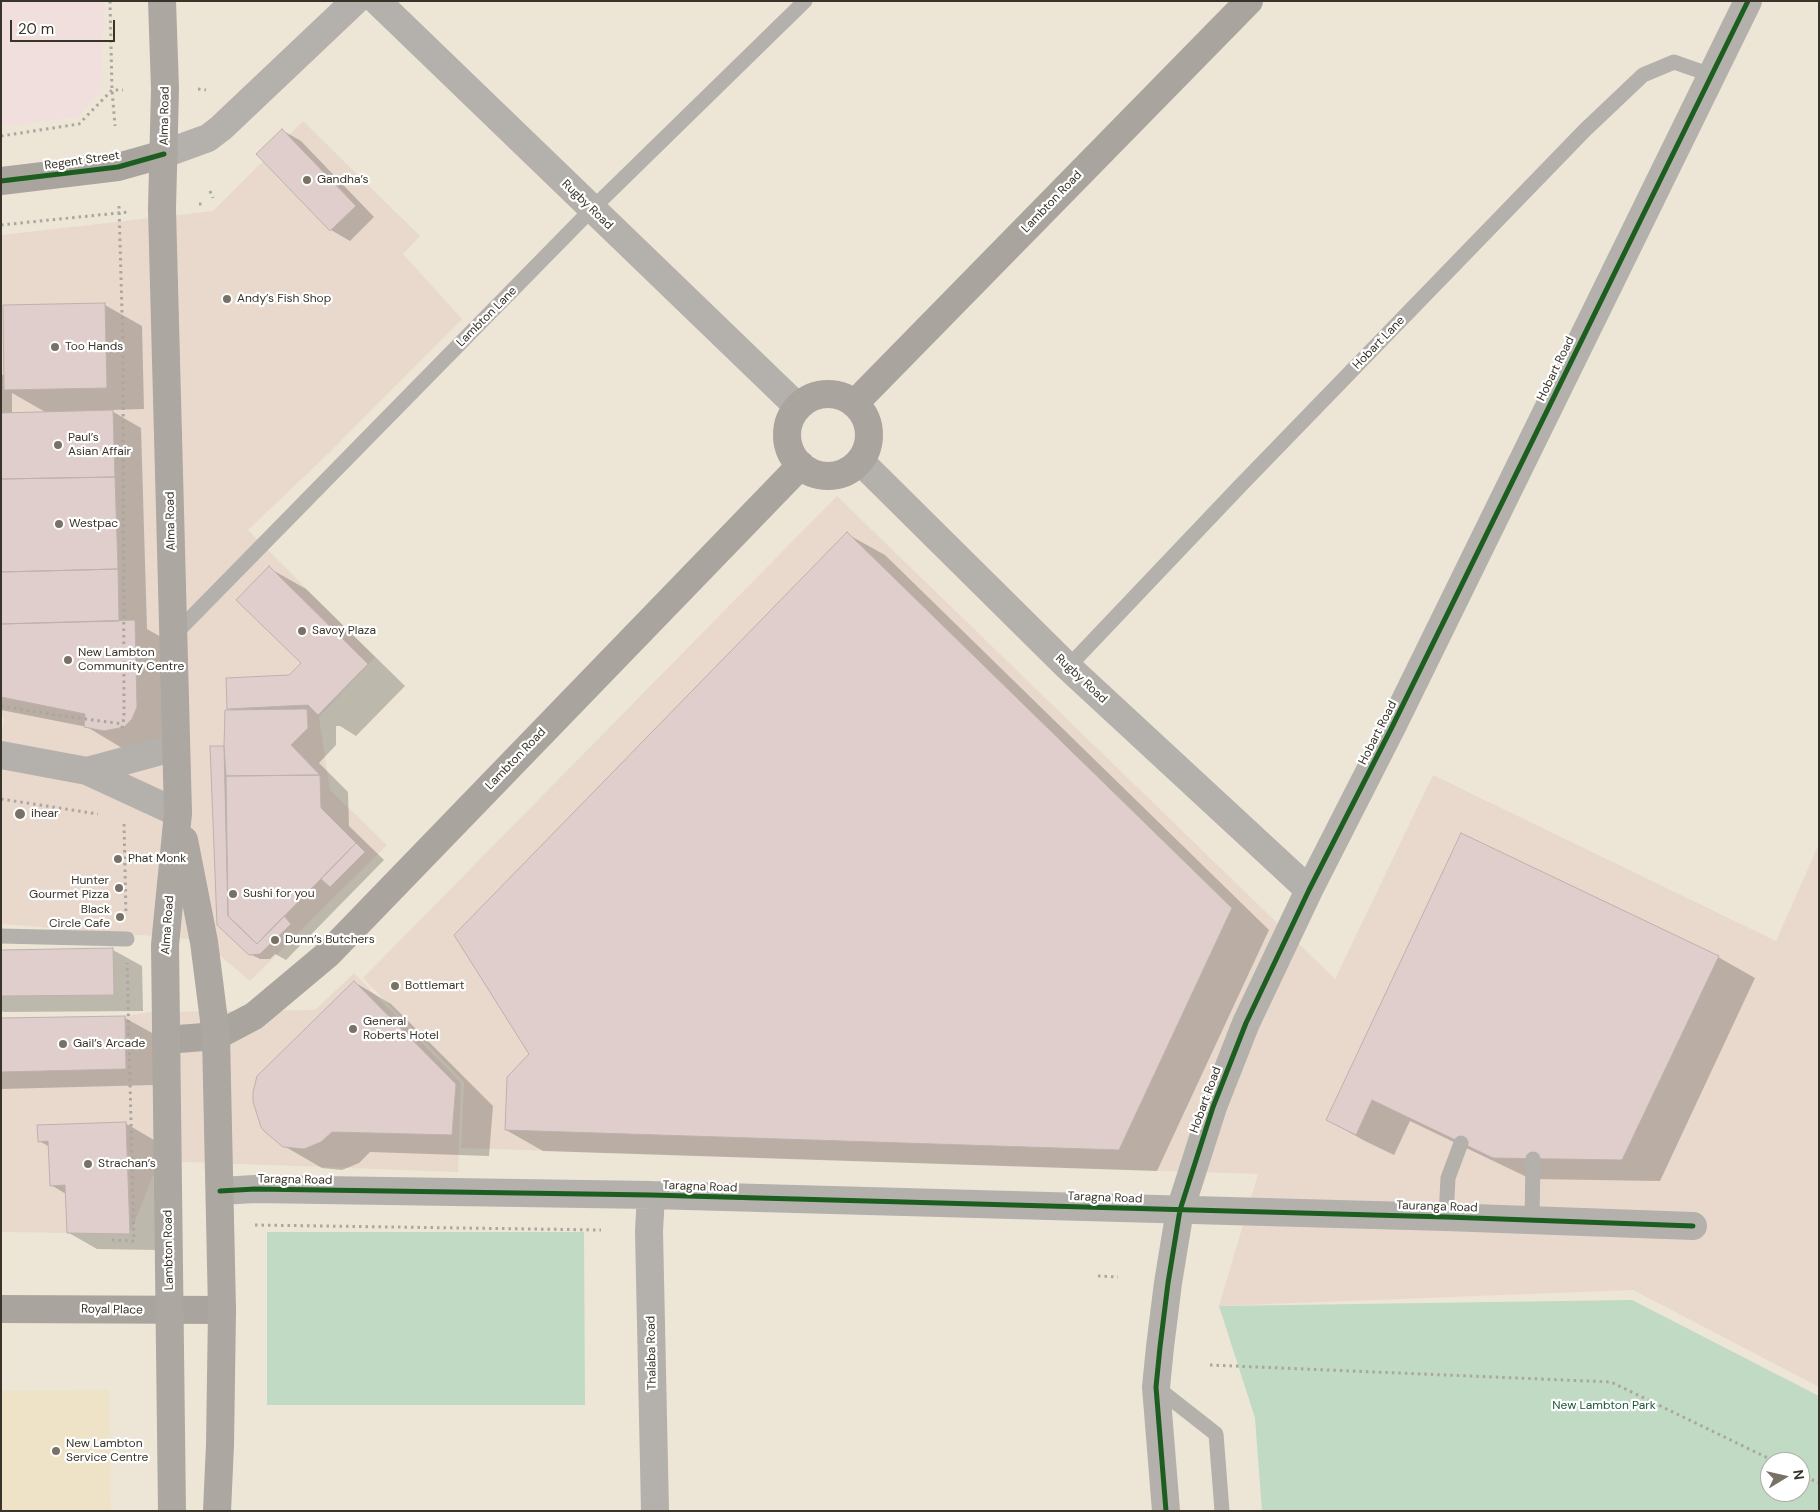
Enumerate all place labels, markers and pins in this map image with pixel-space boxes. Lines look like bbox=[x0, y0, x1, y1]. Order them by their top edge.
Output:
place label: Gandha’s bbox=[317, 173, 368, 187]
marker: Gandha’s bbox=[301, 174, 313, 186]
place label: Andy’s Fish Shop bbox=[237, 292, 331, 306]
marker: Andy’s Fish Shop bbox=[221, 293, 233, 305]
place label: Too Hands bbox=[65, 340, 123, 354]
marker: Too Hands bbox=[49, 341, 61, 353]
place label: Paul’s Asian Affair bbox=[68, 431, 131, 459]
marker: Paul’s Asian Affair bbox=[52, 439, 64, 451]
place label: Westpac bbox=[69, 517, 118, 531]
marker: Westpac bbox=[53, 518, 65, 530]
place label: Savoy Plaza bbox=[312, 624, 376, 638]
marker: Savoy Plaza bbox=[296, 625, 308, 637]
place label: New Lambton Community Centre bbox=[78, 646, 184, 674]
marker: New Lambton Community Centre bbox=[62, 654, 74, 666]
marker: ihear bbox=[13, 807, 27, 821]
place label: ihear bbox=[31, 807, 59, 821]
place label: Phat Monk bbox=[128, 852, 186, 866]
marker: Phat Monk bbox=[112, 853, 124, 865]
place label: Hunter Gourmet Pizza bbox=[29, 874, 109, 902]
marker: Hunter Gourmet Pizza bbox=[113, 882, 125, 894]
place label: Sushi for you bbox=[243, 887, 315, 901]
marker: Sushi for you bbox=[227, 888, 239, 900]
place label: Black Circle Cafe bbox=[49, 903, 110, 931]
marker: Black Circle Cafe bbox=[114, 911, 126, 923]
place label: Dunn’s Butchers bbox=[285, 933, 375, 947]
marker: Dunn’s Butchers bbox=[269, 934, 281, 946]
place label: Bottlemart bbox=[405, 979, 464, 993]
marker: Bottlemart bbox=[389, 980, 401, 992]
place label: General Roberts Hotel bbox=[363, 1015, 439, 1043]
marker: General Roberts Hotel bbox=[347, 1023, 359, 1035]
place label: Gail’s Arcade bbox=[73, 1037, 145, 1051]
marker: Gail’s Arcade bbox=[57, 1038, 69, 1050]
place label: Strachan’s bbox=[98, 1157, 156, 1171]
marker: Strachan’s bbox=[82, 1158, 94, 1170]
place label: New Lambton Service Centre bbox=[66, 1437, 148, 1465]
marker: New Lambton Service Centre bbox=[50, 1445, 62, 1457]

